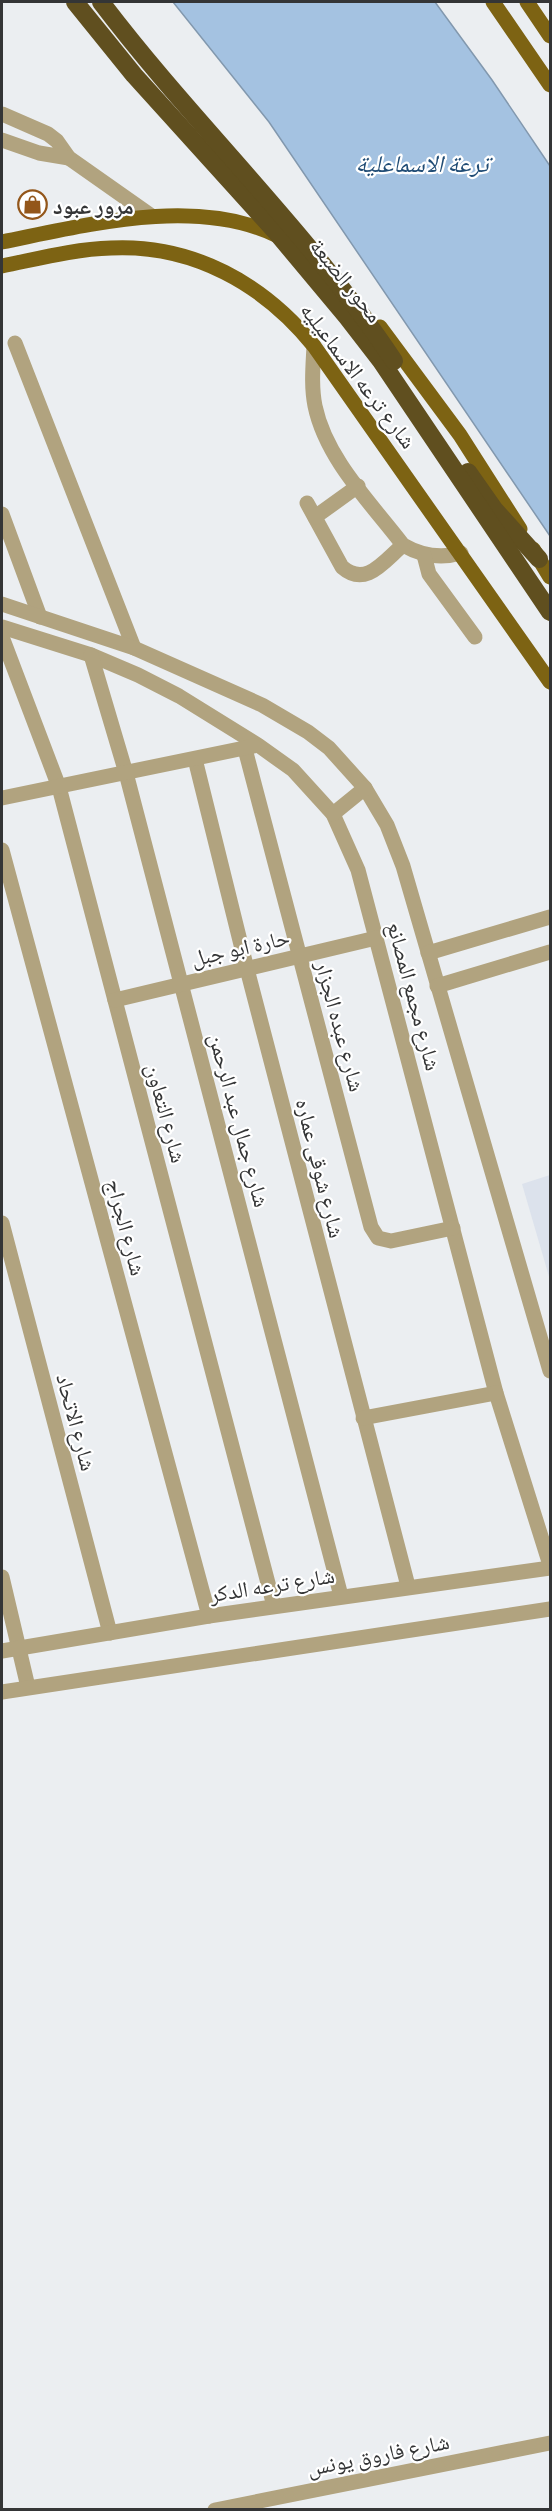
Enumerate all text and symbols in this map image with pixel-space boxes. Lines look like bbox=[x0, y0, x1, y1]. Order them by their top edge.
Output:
water label: ترعة الاسماعلية bbox=[356, 148, 493, 177]
shop icon: مرور عبود bbox=[16, 189, 48, 221]
place label: مرور عبود bbox=[53, 192, 134, 219]
street label: محور الضبعة bbox=[305, 233, 389, 327]
street label: شارع ترعه الاسماعيليه bbox=[295, 297, 423, 454]
street label: شارع مجمع المصانع bbox=[381, 919, 448, 1074]
street label: حارة ابو جبل bbox=[188, 923, 292, 972]
street label: شارع عبده الجزار bbox=[309, 957, 371, 1095]
street label: شارع جمال عبد الرحمن bbox=[203, 1030, 276, 1210]
street label: شارع التعاون bbox=[140, 1060, 193, 1166]
street label: شارع شوقى عماره bbox=[290, 1096, 351, 1241]
street label: شارع الجراج bbox=[100, 1176, 153, 1278]
street label: شارع الاتحاد bbox=[50, 1370, 103, 1474]
street label: شارع ترعه الدكر bbox=[207, 1561, 337, 1608]
street label: شارع فاروق يونس bbox=[305, 2427, 452, 2482]

